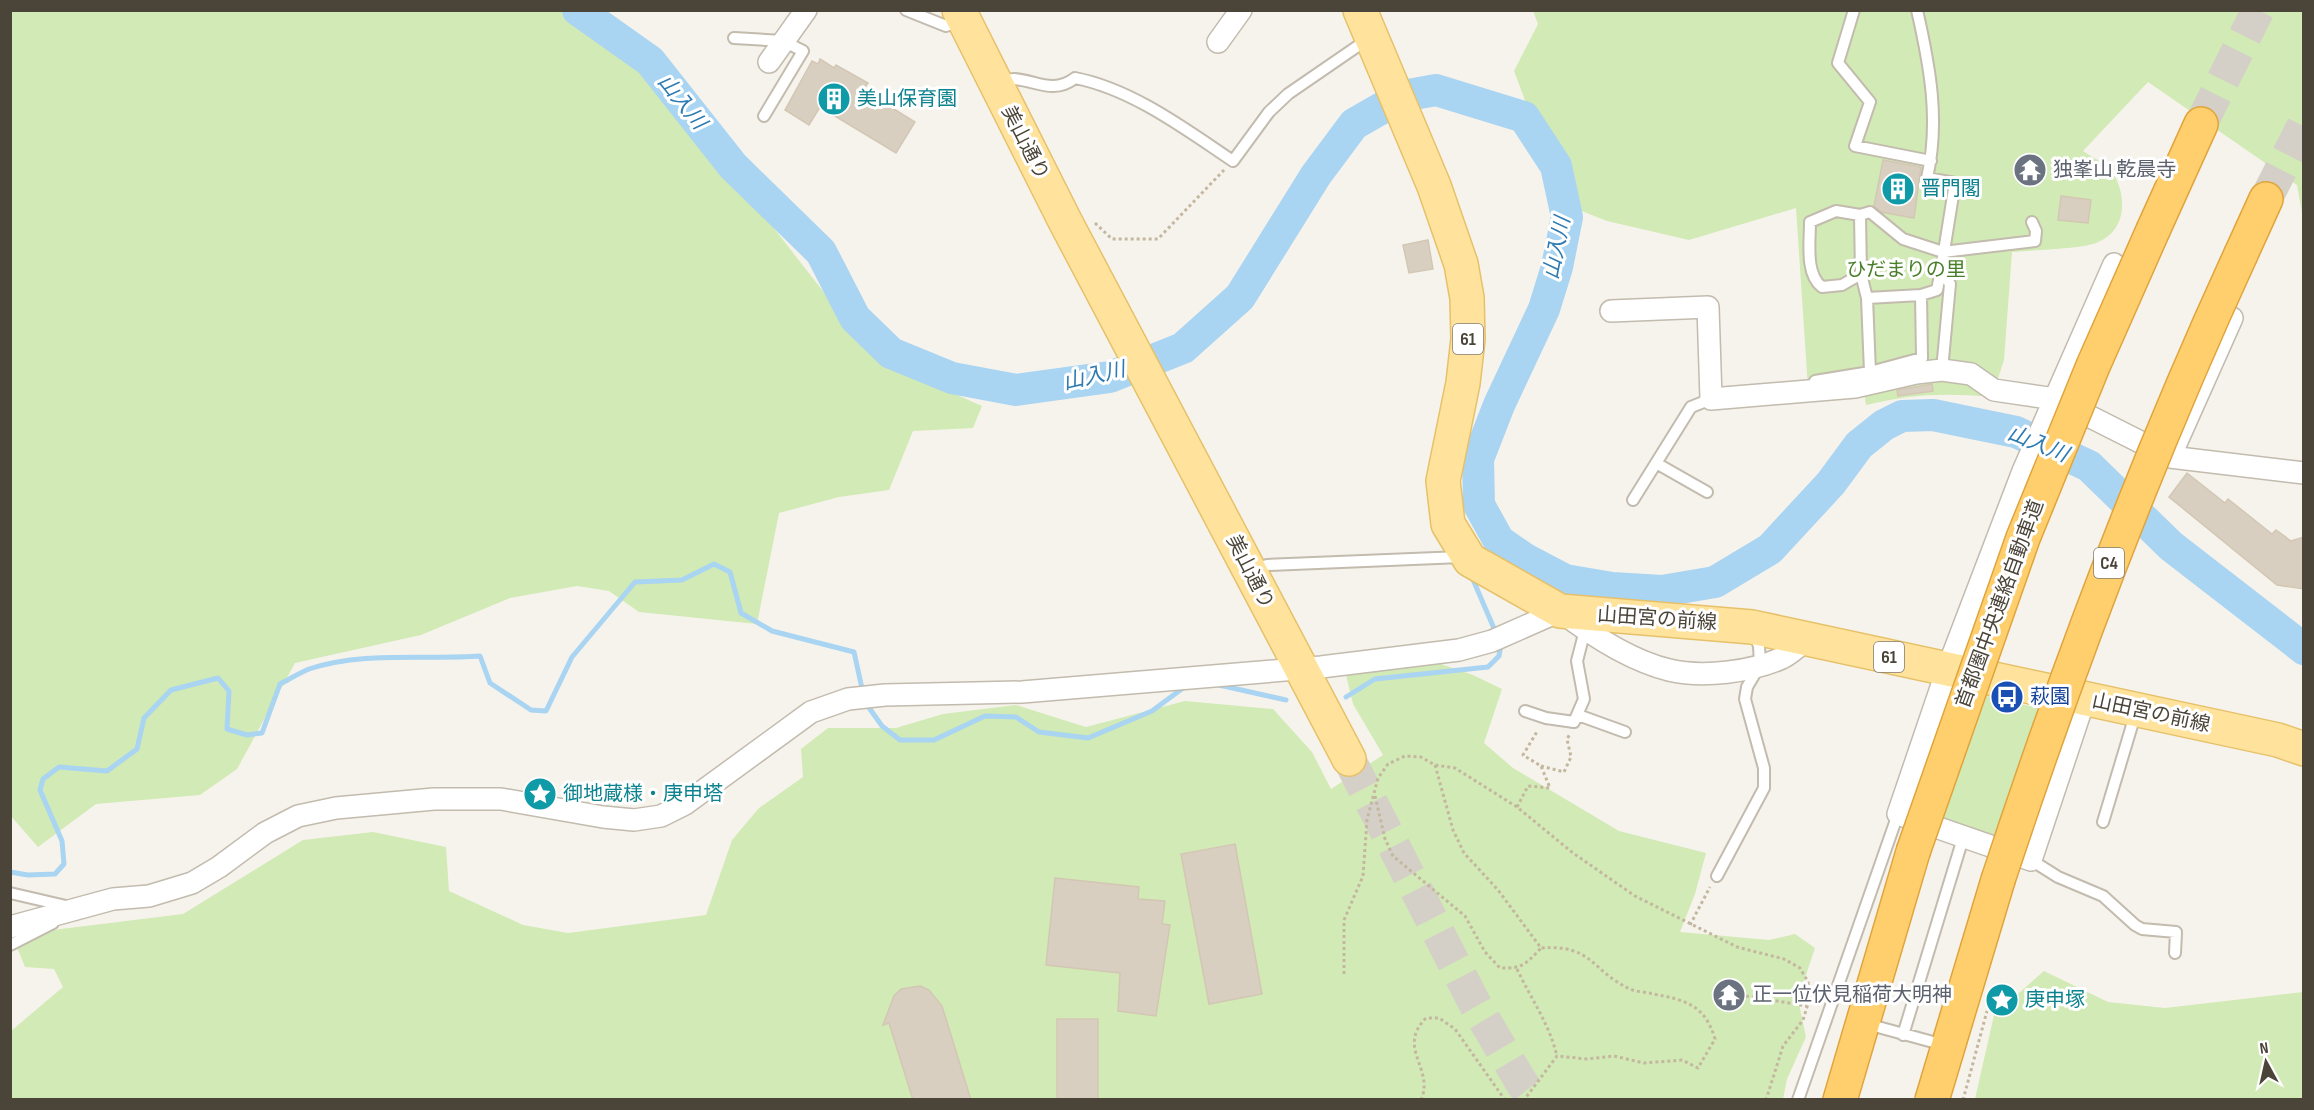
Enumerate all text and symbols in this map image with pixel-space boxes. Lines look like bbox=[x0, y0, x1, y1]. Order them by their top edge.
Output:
water label: 山入川 bbox=[652, 70, 713, 136]
building icon: 美山保育園 bbox=[816, 81, 852, 117]
place label: 美山保育園 bbox=[857, 87, 957, 111]
street label: 美山通り bbox=[996, 102, 1054, 184]
temple icon: 独峯山 乾晨寺 bbox=[2012, 152, 2048, 188]
place label: 独峯山 乾晨寺 bbox=[2053, 158, 2176, 182]
building icon: 晋門閣 bbox=[1880, 171, 1916, 207]
place label: 晋門閣 bbox=[1921, 177, 1981, 201]
water label: 山入川 bbox=[1539, 213, 1576, 281]
park label: ひだまりの里 bbox=[1846, 258, 1966, 282]
road number: 61 bbox=[1453, 324, 1483, 354]
water label: 山入川 bbox=[1060, 356, 1129, 395]
water label: 山入川 bbox=[2004, 421, 2074, 468]
street label: 首都圏中央連絡自動車道 bbox=[1951, 497, 2049, 711]
street label: 美山通り bbox=[1221, 531, 1279, 613]
road number: C4 bbox=[2094, 548, 2124, 578]
street label: 山田宮の前線 bbox=[1596, 603, 1718, 635]
road number: 61 bbox=[1874, 642, 1904, 672]
bus stop icon: 萩園 bbox=[1989, 679, 2025, 715]
place label: 萩園 bbox=[2030, 685, 2070, 709]
street label: 山田宮の前線 bbox=[2090, 689, 2212, 737]
place icon: 御地蔵様・庚申塔 bbox=[522, 776, 558, 812]
place label: 御地蔵様・庚申塔 bbox=[563, 782, 723, 806]
temple icon: 正一位伏見稲荷大明神 bbox=[1711, 977, 1747, 1013]
place icon: 庚申塚 bbox=[1984, 982, 2020, 1018]
place label: 正一位伏見稲荷大明神 bbox=[1752, 983, 1952, 1007]
place label: 庚申塚 bbox=[2025, 988, 2085, 1012]
north arrow bbox=[2236, 1032, 2296, 1092]
text: N bbox=[2259, 1039, 2270, 1059]

